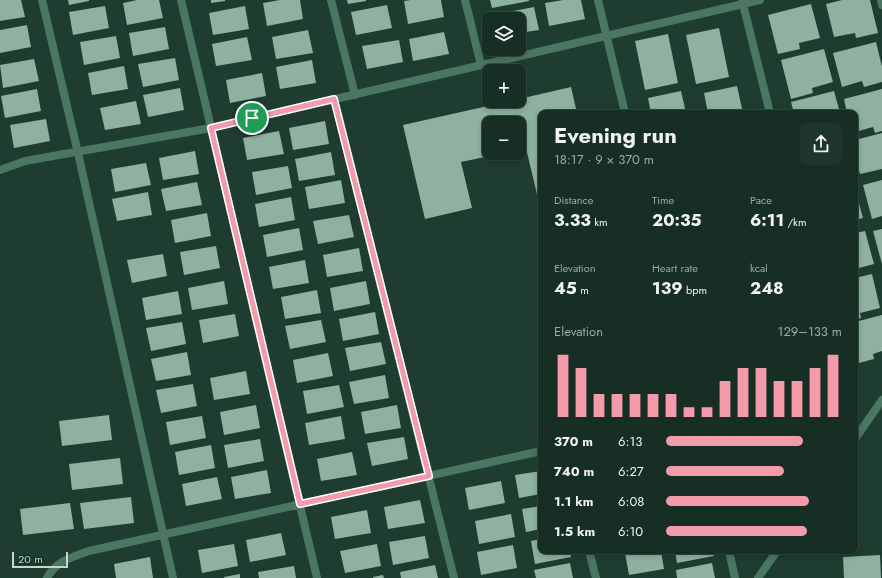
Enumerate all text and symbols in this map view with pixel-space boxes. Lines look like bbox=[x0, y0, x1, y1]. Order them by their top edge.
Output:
map controls bbox=[482, 12, 526, 160]
button: layers bbox=[482, 12, 526, 56]
button: + bbox=[482, 64, 526, 108]
pin bbox=[235, 101, 269, 135]
icon: arrive bbox=[241, 107, 263, 129]
button: − bbox=[482, 116, 526, 160]
text: Evening run bbox=[554, 119, 677, 151]
button: share bbox=[800, 123, 842, 165]
text: 18:17 · 9 × 370 m bbox=[554, 150, 654, 169]
text: Distance bbox=[554, 192, 593, 208]
text: Time bbox=[652, 192, 674, 208]
text: Pace bbox=[750, 192, 772, 208]
text: 3.33 bbox=[554, 208, 591, 232]
text: 20:35 bbox=[652, 208, 701, 232]
text: 6:11 bbox=[750, 208, 784, 232]
text: km bbox=[591, 214, 608, 230]
text: /km bbox=[784, 214, 807, 230]
text: Elevation bbox=[554, 260, 596, 276]
text: Heart rate bbox=[652, 260, 698, 276]
text: kcal bbox=[750, 260, 768, 276]
text: 45 bbox=[554, 276, 577, 300]
text: 139 bbox=[652, 276, 683, 300]
text: 248 bbox=[750, 276, 784, 300]
text: m bbox=[577, 282, 589, 298]
text: bpm bbox=[683, 282, 707, 298]
text: Elevation bbox=[554, 322, 603, 341]
text: 129–133 m bbox=[778, 322, 842, 341]
text: 370 m bbox=[554, 432, 593, 451]
text: 6:13 bbox=[618, 432, 642, 451]
text: 740 m bbox=[554, 462, 594, 481]
text: 6:27 bbox=[618, 462, 644, 481]
text: 1.1 km bbox=[554, 492, 593, 511]
text: 6:08 bbox=[618, 492, 644, 511]
text: 1.5 km bbox=[554, 522, 595, 541]
text: 6:10 bbox=[618, 522, 643, 541]
scale bar bbox=[12, 550, 68, 569]
text: 20 m bbox=[18, 551, 43, 567]

